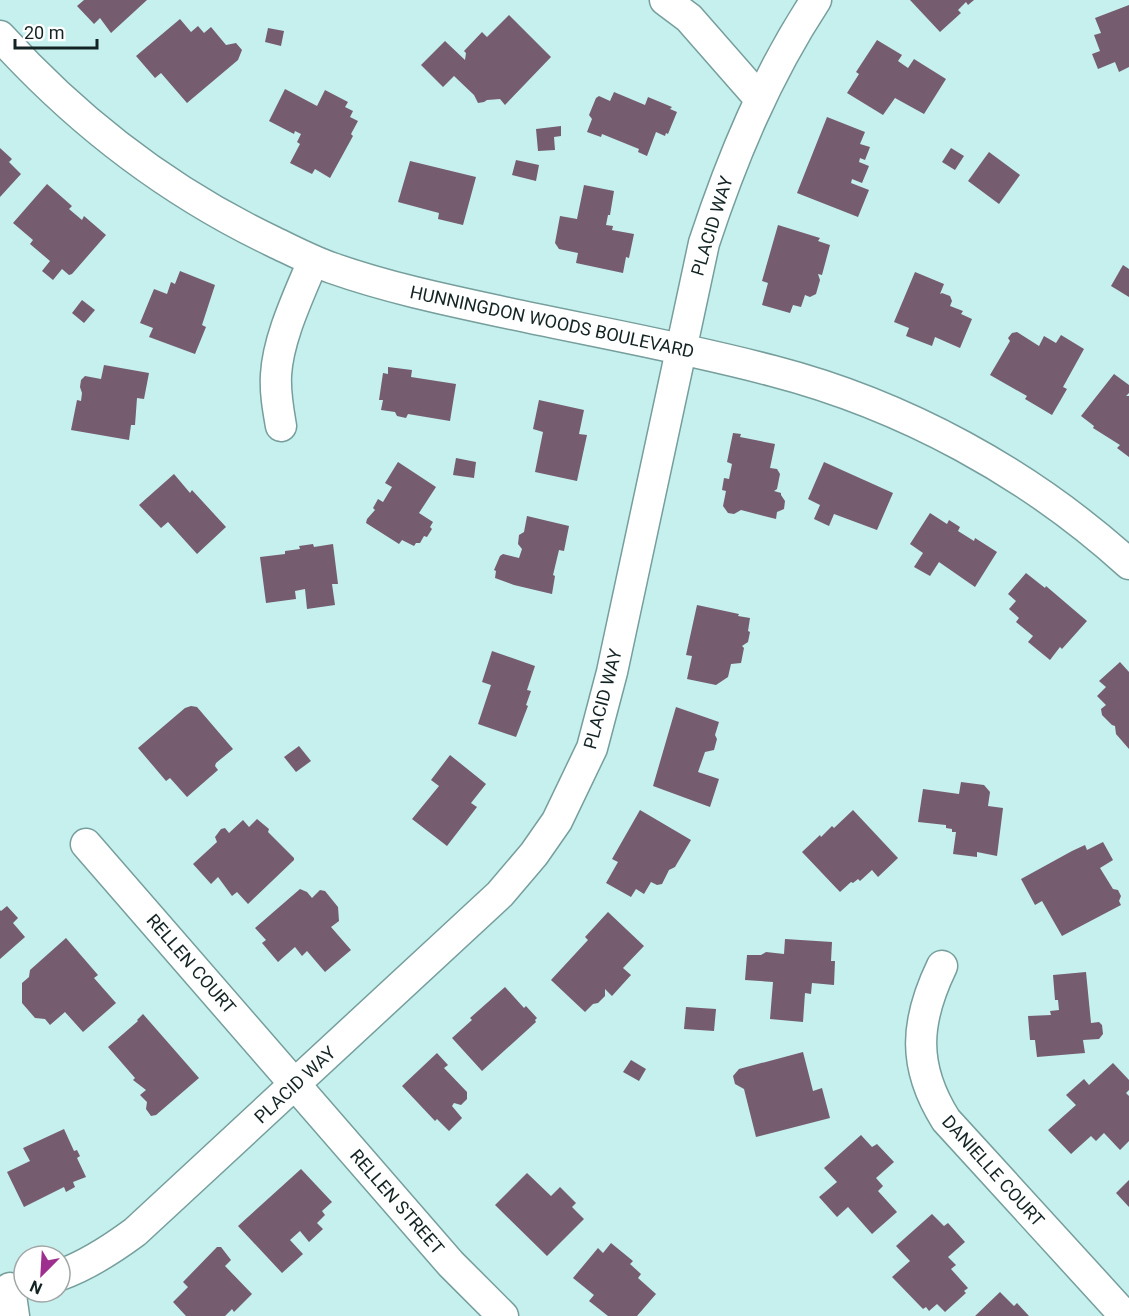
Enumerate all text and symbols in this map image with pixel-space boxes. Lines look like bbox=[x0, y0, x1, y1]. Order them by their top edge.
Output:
scale bar bbox=[15, 12, 98, 50]
text: 20 m bbox=[24, 22, 64, 43]
street label: PLACID WAY bbox=[686, 173, 737, 278]
street label: HUNNINGDON WOODS BOULEVARD bbox=[408, 281, 696, 362]
street label: PLACID WAY bbox=[579, 646, 626, 751]
street label: RELLEN COURT bbox=[142, 910, 241, 1018]
street label: PLACID WAY bbox=[250, 1042, 340, 1127]
street label: DANIELLE COURT bbox=[938, 1111, 1049, 1231]
street label: RELLEN STREET bbox=[346, 1145, 449, 1259]
north arrow bbox=[12, 1244, 72, 1304]
text: N bbox=[27, 1276, 45, 1298]

